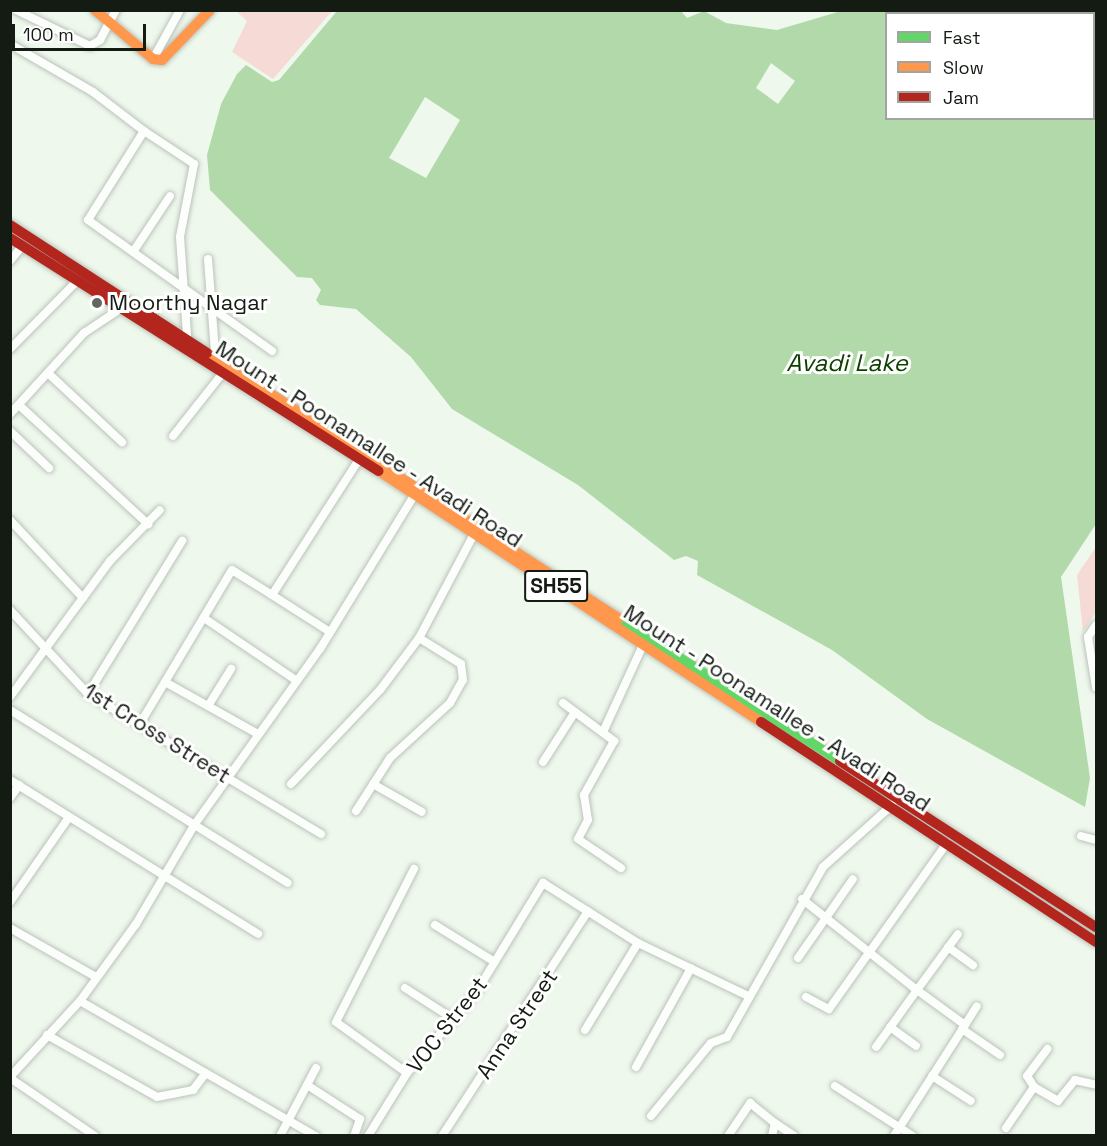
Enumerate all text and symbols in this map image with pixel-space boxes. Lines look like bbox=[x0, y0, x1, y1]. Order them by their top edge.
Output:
scale bar bbox=[15, 12, 148, 50]
legend bbox=[885, 12, 1095, 120]
text: 100 m bbox=[23, 23, 74, 46]
text: Fast bbox=[943, 26, 980, 49]
text: Slow bbox=[943, 56, 984, 79]
text: Jam bbox=[943, 86, 979, 109]
place label: Moorthy Nagar bbox=[109, 290, 268, 316]
marker: Moorthy Nagar bbox=[90, 296, 104, 310]
street label: Mount - Poonamallee - Avadi Road bbox=[210, 334, 528, 554]
water label: Avadi Lake bbox=[786, 349, 908, 377]
road number: SH55 bbox=[523, 568, 589, 604]
street label: Mount - Poonamallee - Avadi Road bbox=[618, 598, 936, 818]
street label: 1st Cross Street bbox=[79, 677, 235, 789]
street label: Anna Street bbox=[471, 964, 563, 1084]
street label: VOC Street bbox=[401, 972, 493, 1078]

